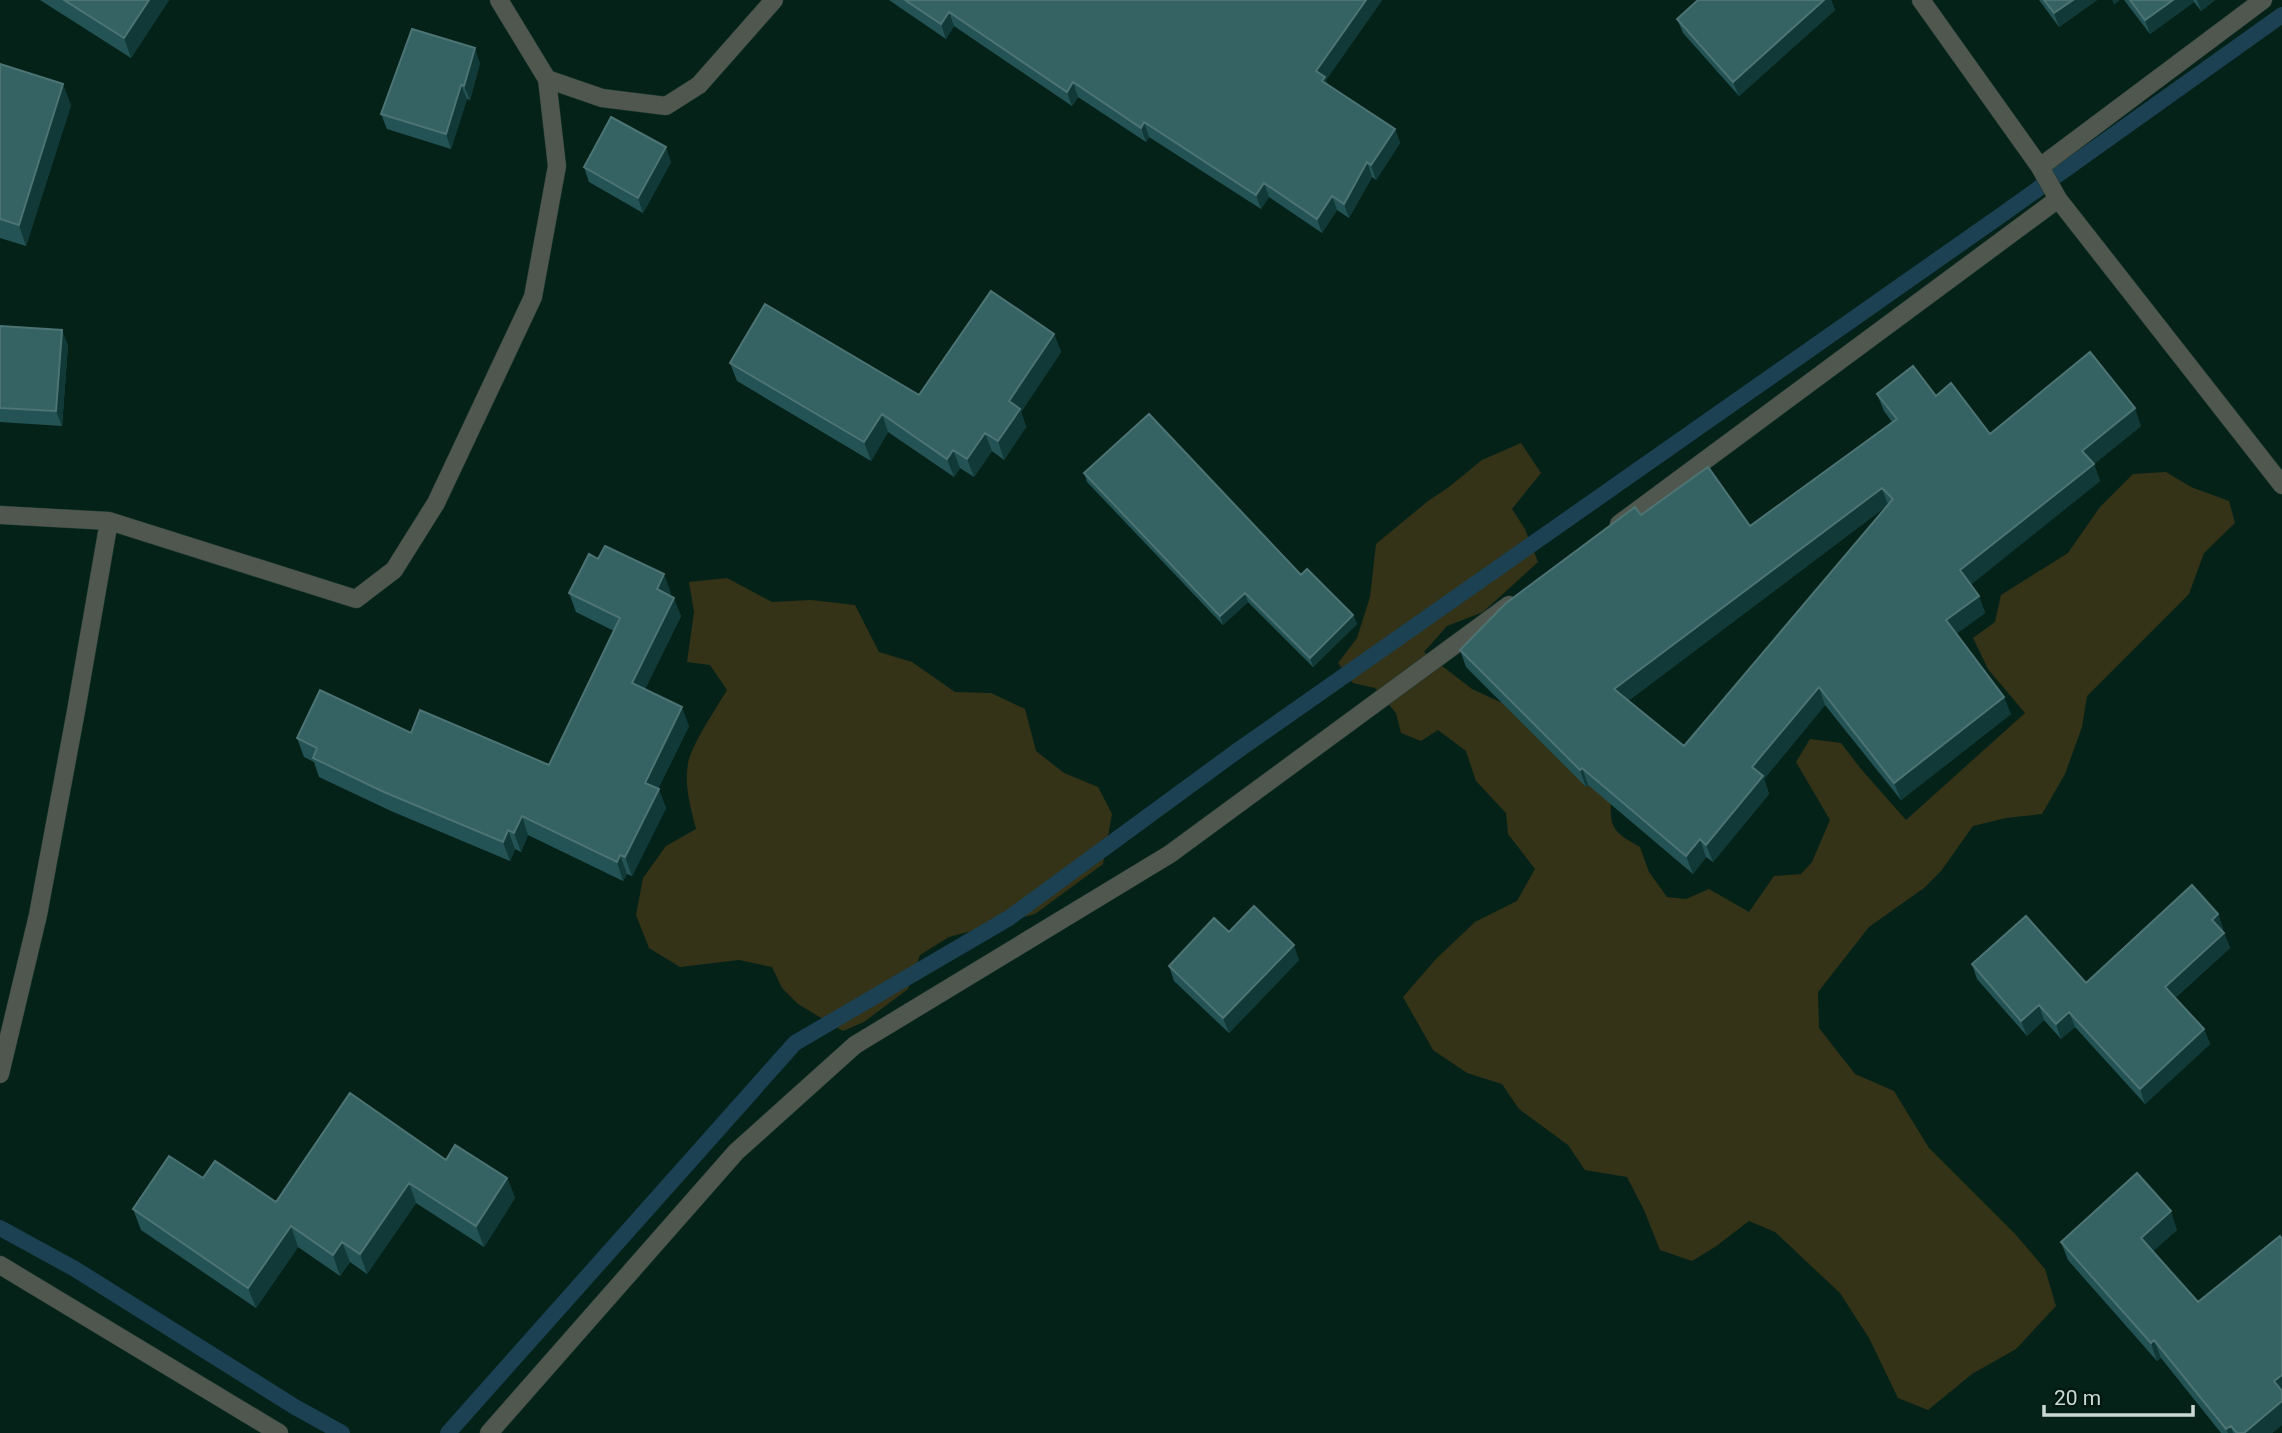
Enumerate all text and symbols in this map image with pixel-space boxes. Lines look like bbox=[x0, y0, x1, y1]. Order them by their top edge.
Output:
scale bar bbox=[2044, 1374, 2193, 1418]
text: 20 m bbox=[2054, 1386, 2101, 1410]

